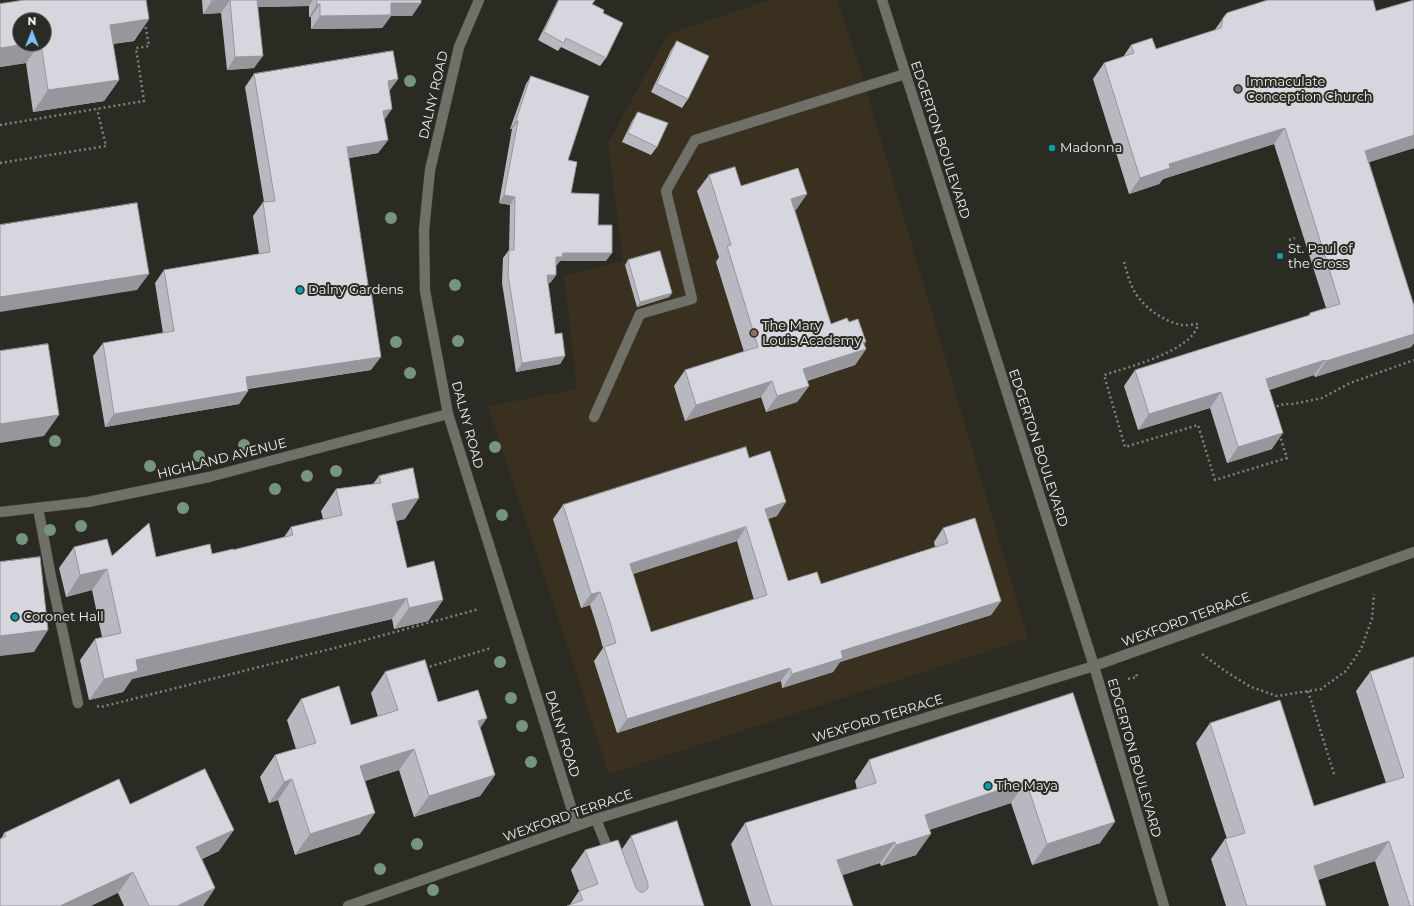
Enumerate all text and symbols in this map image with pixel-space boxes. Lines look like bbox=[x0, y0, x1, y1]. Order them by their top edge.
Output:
north arrow bbox=[12, 12, 52, 52]
text: N bbox=[28, 14, 36, 28]
street label: DALNY ROAD bbox=[416, 49, 452, 141]
street label: EDGERTON BOULEVARD bbox=[907, 59, 973, 221]
place label: Immaculate Conception Church bbox=[1246, 74, 1373, 105]
marker: Immaculate Conception Church bbox=[1233, 84, 1243, 94]
place label: Madonna bbox=[1060, 140, 1122, 156]
marker: Madonna bbox=[1047, 143, 1057, 153]
place label: St. Paul of the Cross bbox=[1288, 241, 1353, 272]
marker: St. Paul of the Cross bbox=[1275, 251, 1285, 261]
place label: Dalny Gardens bbox=[308, 282, 403, 298]
marker: Dalny Gardens bbox=[295, 285, 305, 295]
place label: The Mary Louis Academy bbox=[762, 318, 861, 349]
marker: The Mary Louis Academy bbox=[749, 328, 759, 338]
street label: EDGERTON BOULEVARD bbox=[1005, 367, 1071, 529]
street label: DALNY ROAD bbox=[448, 380, 486, 470]
street label: HIGHLAND AVENUE bbox=[156, 435, 288, 483]
street label: WEXFORD TERRACE bbox=[1120, 589, 1252, 651]
place label: Coronet Hall bbox=[23, 609, 104, 625]
marker: Coronet Hall bbox=[10, 612, 20, 622]
street label: EDGERTON BOULEVARD bbox=[1104, 677, 1164, 839]
street label: DALNY ROAD bbox=[541, 689, 583, 779]
street label: WEXFORD TERRACE bbox=[811, 692, 945, 746]
place label: The Maya bbox=[996, 778, 1058, 794]
marker: The Maya bbox=[983, 781, 993, 791]
street label: WEXFORD TERRACE bbox=[501, 787, 635, 845]

